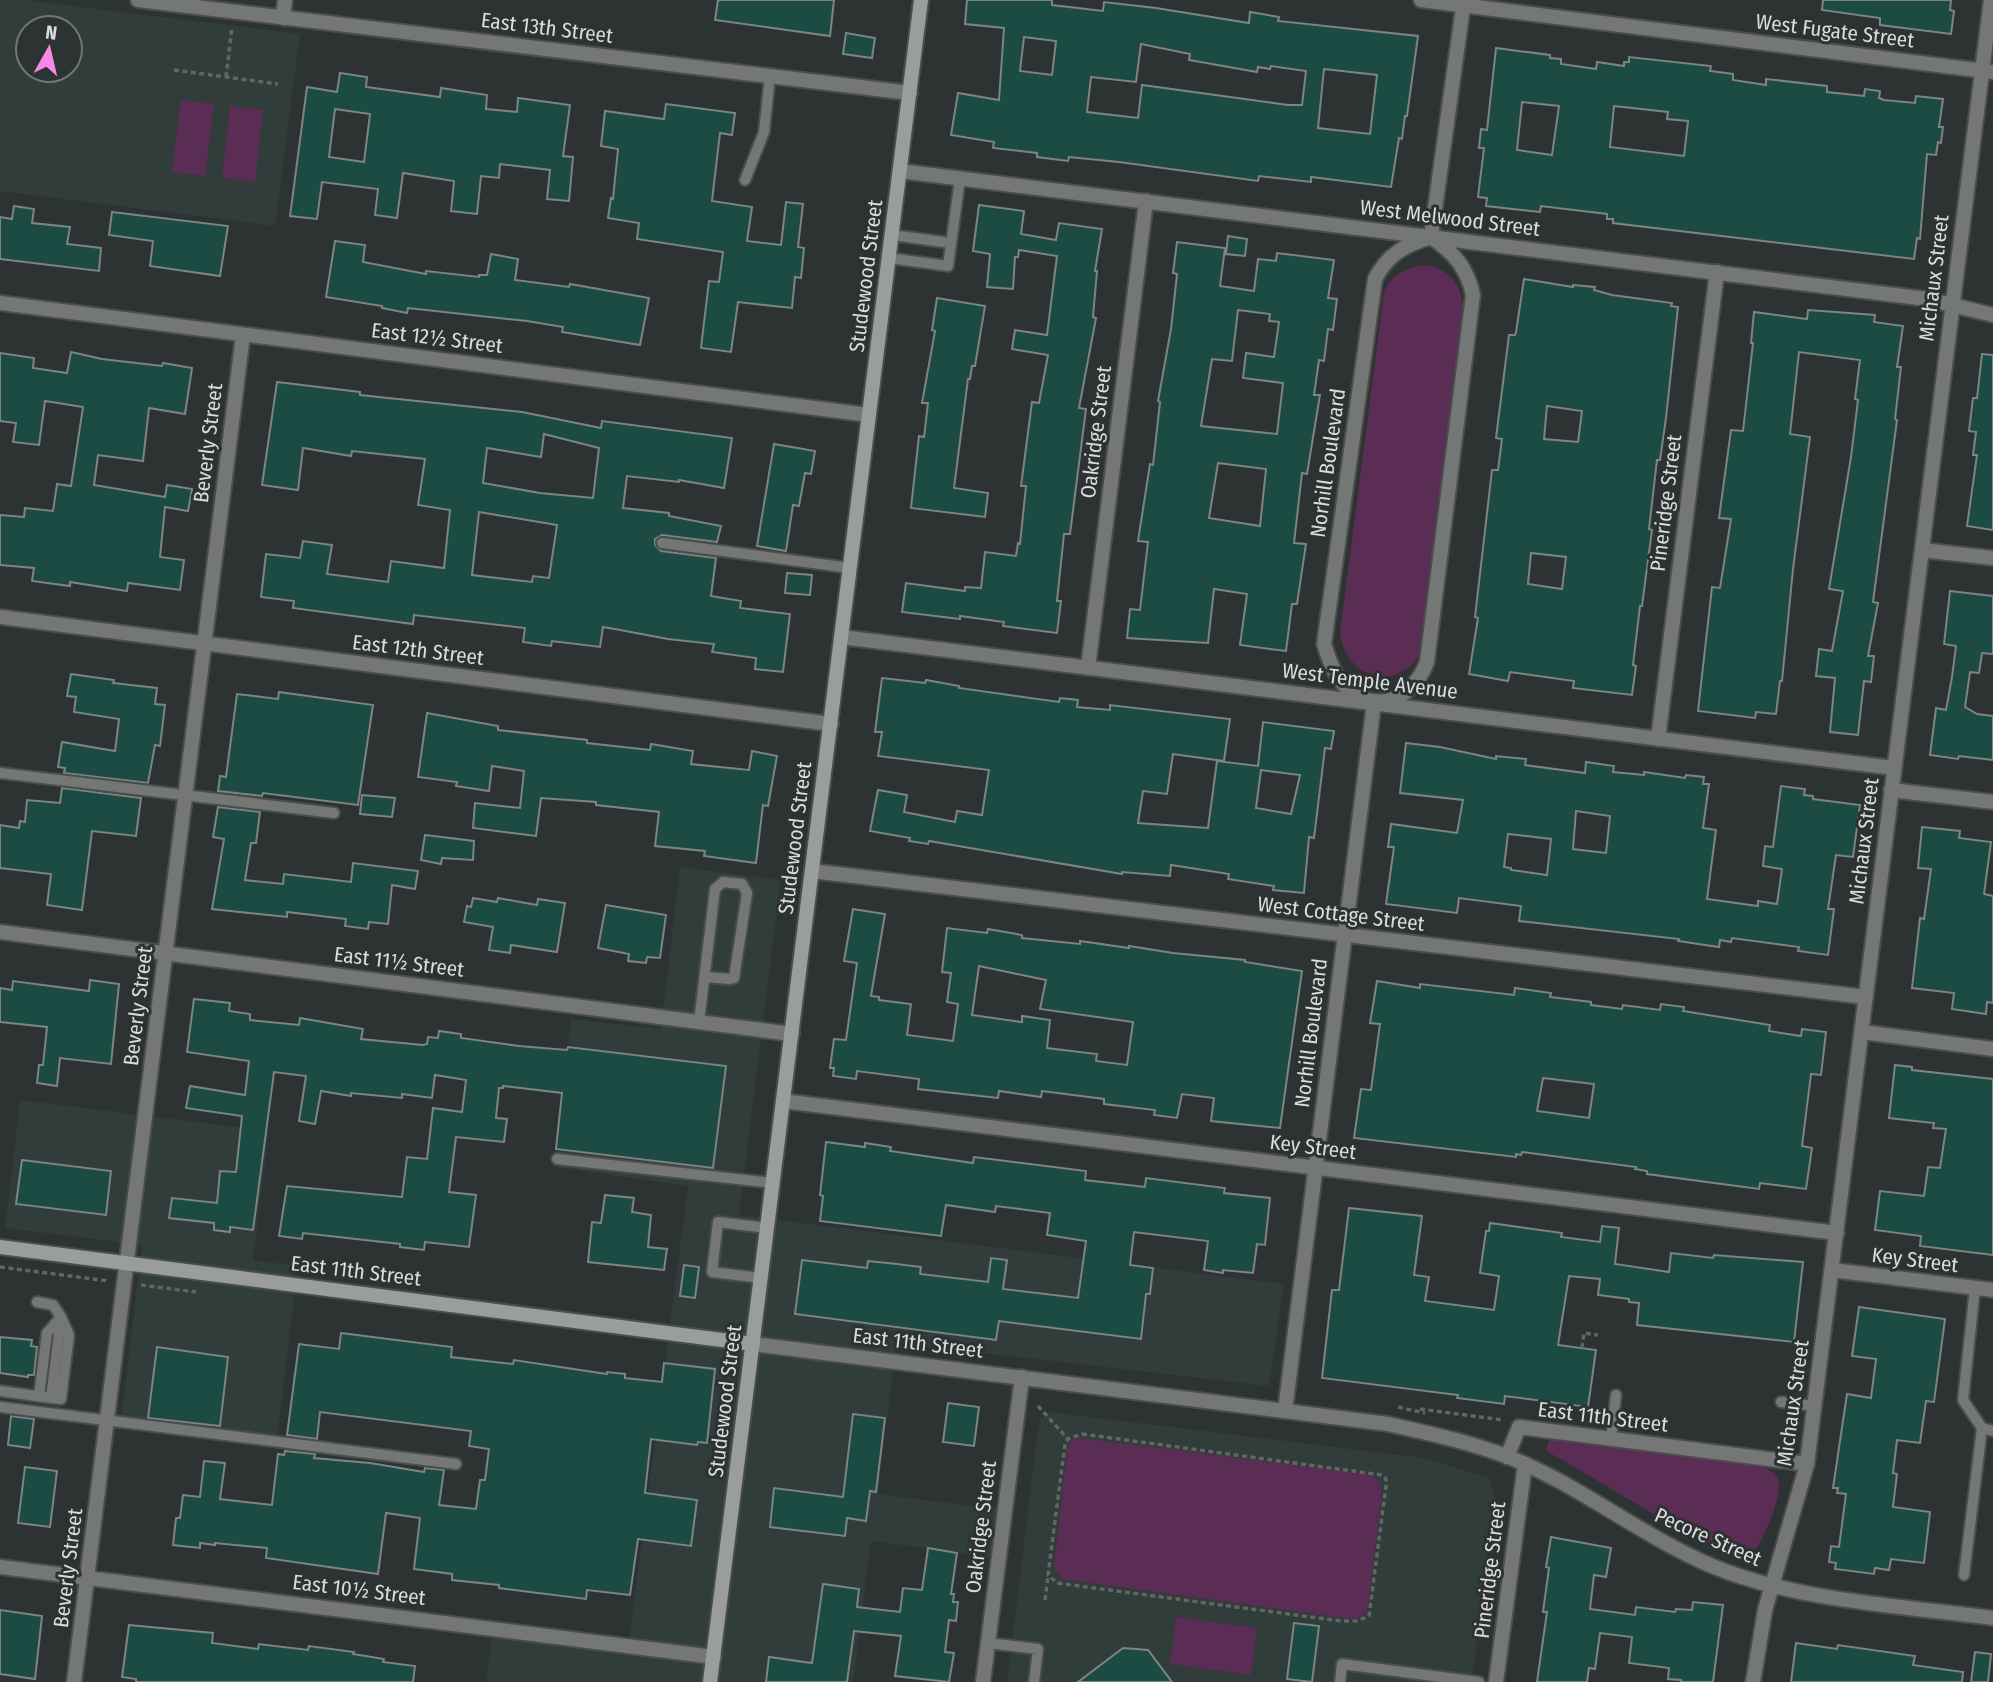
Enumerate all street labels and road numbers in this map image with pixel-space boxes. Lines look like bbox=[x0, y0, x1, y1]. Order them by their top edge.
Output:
street label: East 13th Street bbox=[480, 7, 615, 49]
street label: West Fugate Street bbox=[1754, 8, 1916, 54]
street label: West Melwood Street bbox=[1358, 194, 1542, 242]
street label: Studewood Street bbox=[844, 198, 888, 354]
street label: Michaux Street bbox=[1913, 213, 1955, 343]
street label: East 12½ Street bbox=[370, 317, 504, 359]
street label: Oakridge Street bbox=[1075, 364, 1117, 500]
street label: Beverly Street bbox=[188, 382, 228, 504]
street label: Norhill Boulevard bbox=[1305, 387, 1351, 539]
street label: Pineridge Street bbox=[1645, 433, 1687, 573]
street label: East 12th Street bbox=[351, 629, 485, 671]
street label: West Temple Avenue bbox=[1281, 657, 1459, 705]
street label: Studewood Street bbox=[773, 760, 817, 916]
street label: Michaux Street bbox=[1843, 776, 1885, 906]
street label: West Cottage Street bbox=[1256, 891, 1426, 937]
street label: East 11½ Street bbox=[332, 941, 466, 983]
street label: Beverly Street bbox=[118, 945, 158, 1067]
street label: Norhill Boulevard bbox=[1289, 957, 1333, 1109]
street label: Key Street bbox=[1268, 1129, 1358, 1165]
street label: Key Street bbox=[1870, 1242, 1960, 1278]
street label: East 11th Street bbox=[289, 1250, 423, 1292]
street label: East 11th Street bbox=[851, 1322, 985, 1364]
street label: Studewood Street bbox=[703, 1323, 747, 1479]
street label: Michaux Street bbox=[1771, 1338, 1815, 1468]
street label: East 11th Street bbox=[1536, 1396, 1670, 1438]
street label: Oakridge Street bbox=[960, 1459, 1002, 1595]
street label: Pineridge Street bbox=[1469, 1500, 1511, 1640]
street label: Pecore Street bbox=[1651, 1502, 1765, 1572]
street label: Beverly Street bbox=[48, 1507, 88, 1629]
street label: East 10½ Street bbox=[291, 1569, 427, 1611]

